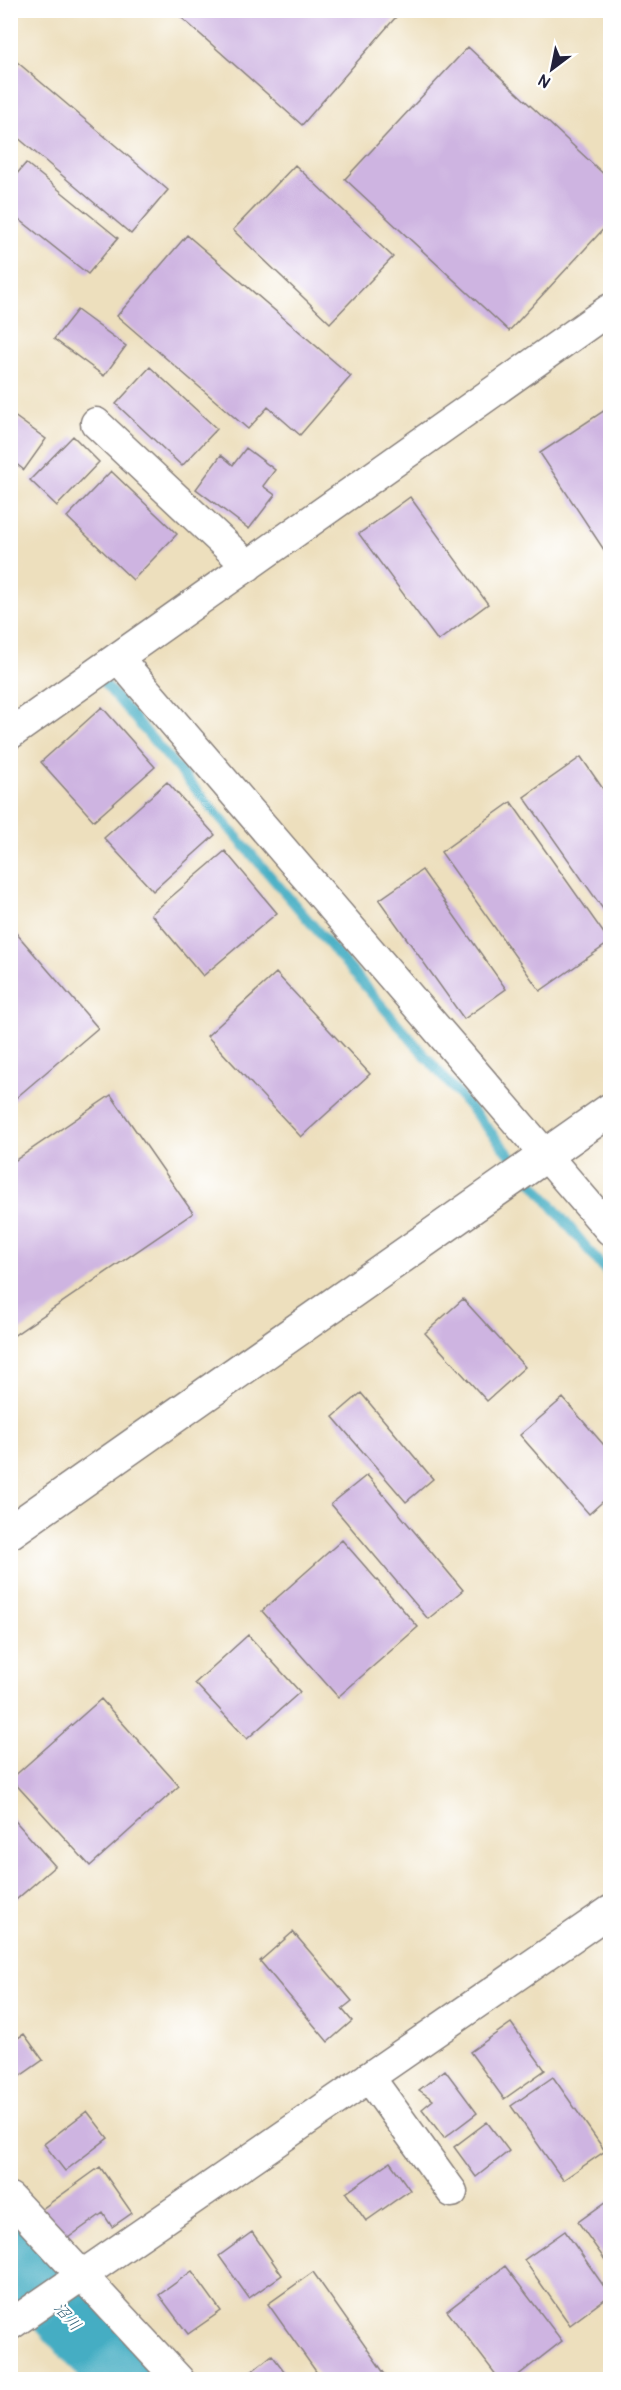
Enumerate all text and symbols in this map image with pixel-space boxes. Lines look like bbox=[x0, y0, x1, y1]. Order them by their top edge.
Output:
north arrow bbox=[522, 39, 582, 99]
text: N bbox=[535, 69, 554, 92]
water label: 沼川 bbox=[49, 2298, 85, 2335]

